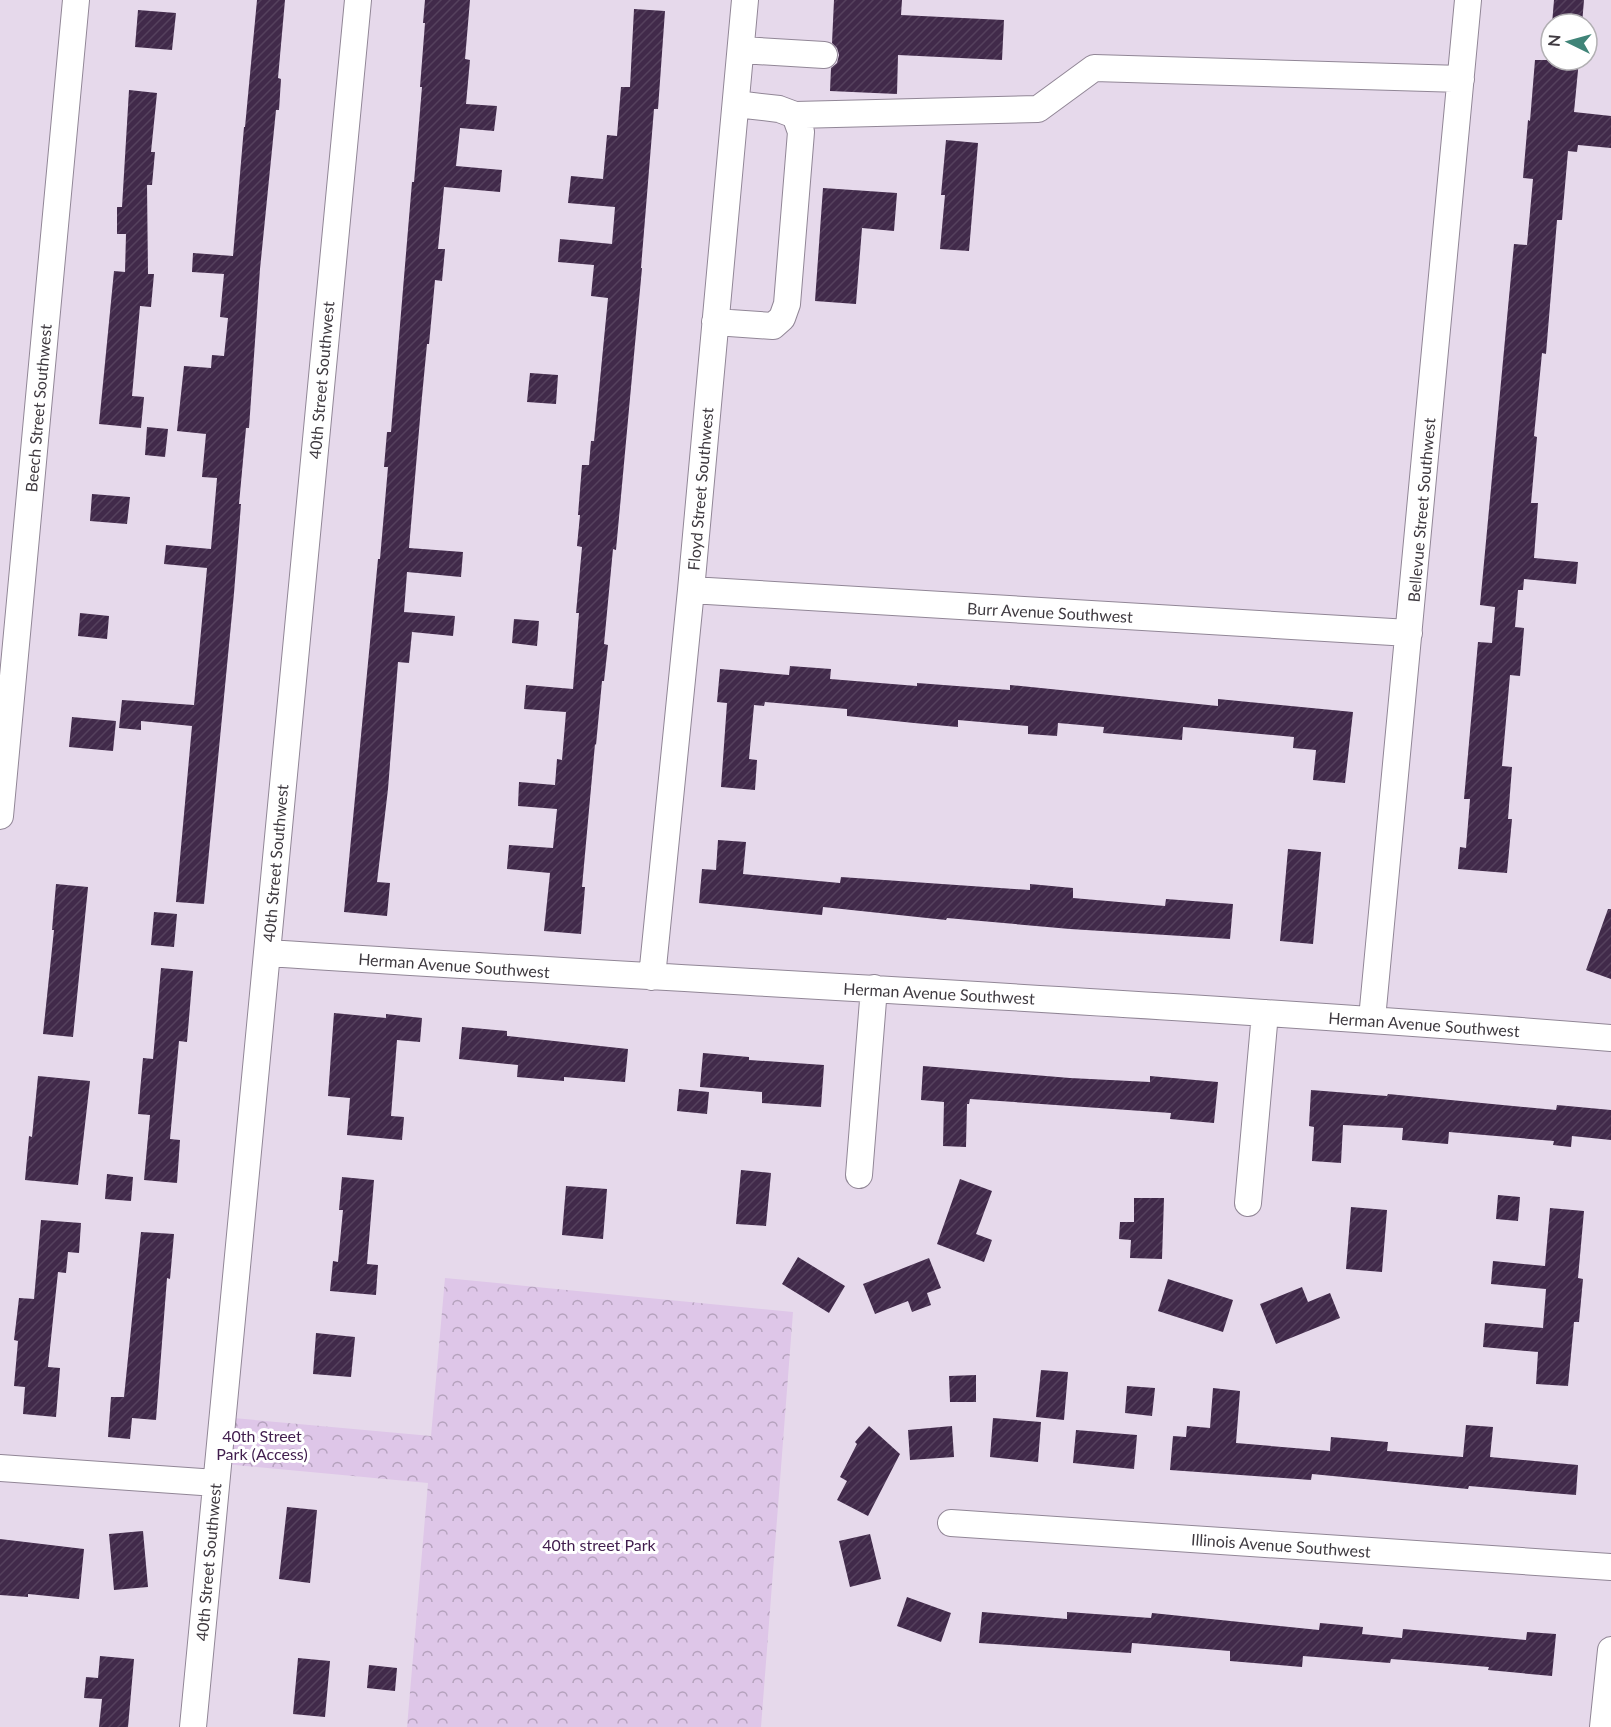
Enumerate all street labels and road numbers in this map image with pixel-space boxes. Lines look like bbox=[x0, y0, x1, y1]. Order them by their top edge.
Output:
street label: 40th Street Southwest bbox=[305, 300, 337, 460]
street label: Beech Street Southwest bbox=[21, 323, 55, 493]
street label: Floyd Street Southwest bbox=[683, 406, 717, 571]
street label: Bellevue Street Southwest bbox=[1403, 417, 1439, 603]
street label: Burr Avenue Southwest bbox=[967, 598, 1134, 626]
street label: 40th Street Southwest bbox=[259, 783, 291, 943]
street label: Herman Avenue Southwest bbox=[358, 949, 551, 981]
street label: Herman Avenue Southwest bbox=[843, 978, 1035, 1008]
street label: Herman Avenue Southwest bbox=[1328, 1008, 1521, 1040]
street label: 40th Street Southwest bbox=[192, 1482, 224, 1642]
street label: Illinois Avenue Southwest bbox=[1191, 1529, 1372, 1561]

